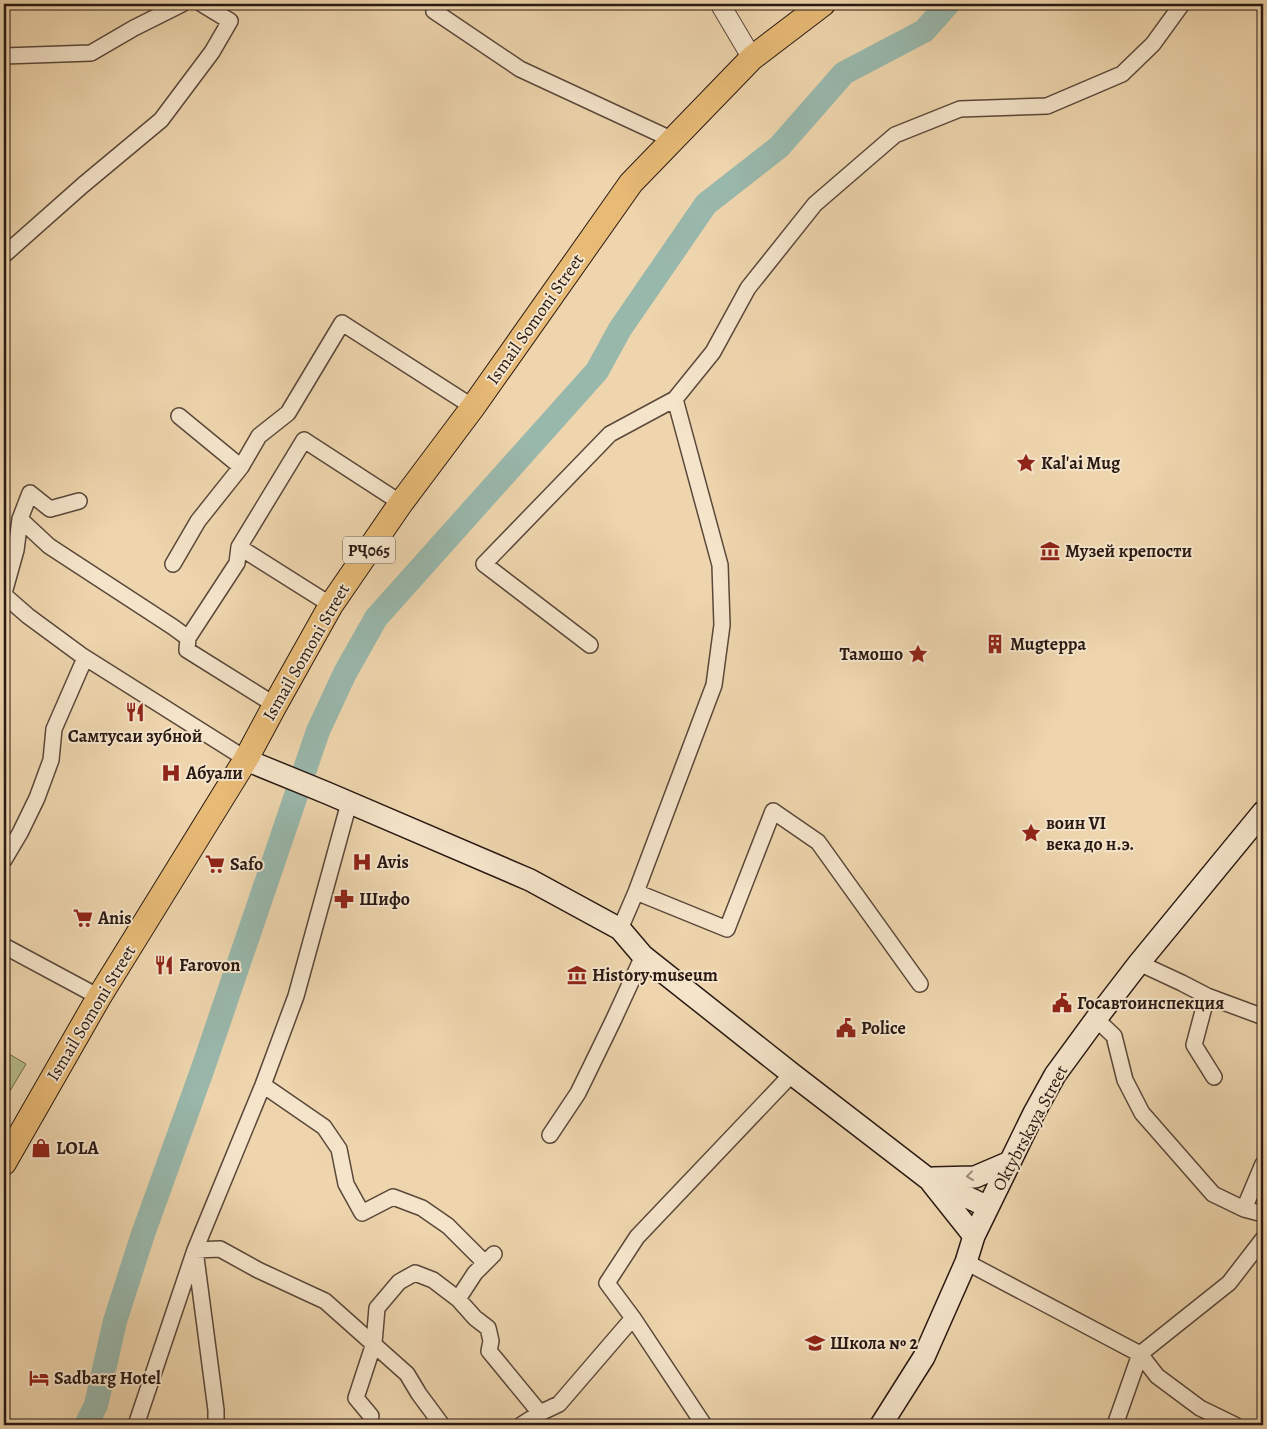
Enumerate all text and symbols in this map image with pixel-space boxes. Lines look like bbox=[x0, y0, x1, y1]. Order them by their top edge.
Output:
street label: Ismail Somoni Street bbox=[481, 249, 589, 389]
place label: Kal'ai Mug bbox=[1041, 451, 1121, 475]
place icon: Kal'ai Mug bbox=[1015, 452, 1037, 474]
road number: РҶ065 bbox=[343, 536, 395, 564]
place label: Музей крепости bbox=[1065, 539, 1193, 563]
museum icon: Музей крепости bbox=[1039, 540, 1061, 562]
street label: Ismail Somoni Street bbox=[257, 579, 355, 725]
place label: Mugteppa bbox=[1010, 632, 1086, 656]
building icon: Mugteppa bbox=[984, 633, 1006, 655]
place label: Тамошо bbox=[840, 642, 903, 666]
place icon: Тамошо bbox=[907, 643, 929, 665]
restaurant icon: Самтусаи зубной bbox=[124, 701, 146, 723]
place label: Самтусаи зубной bbox=[68, 724, 203, 748]
place label: Абуали bbox=[185, 761, 243, 785]
hospital icon: Абуали bbox=[160, 762, 182, 784]
place label: воин VI века до н.э. bbox=[1046, 811, 1134, 856]
place icon: воин VI века до н.э. bbox=[1020, 822, 1042, 844]
place label: Avis bbox=[376, 850, 409, 874]
hospital icon: Avis bbox=[351, 851, 373, 873]
place label: Safo bbox=[230, 852, 263, 876]
supermarket icon: Safo bbox=[204, 853, 226, 875]
place label: Шифо bbox=[359, 887, 410, 911]
pharmacy icon: Шифо bbox=[333, 888, 355, 910]
place label: Anis bbox=[97, 906, 132, 930]
supermarket icon: Anis bbox=[72, 907, 94, 929]
street label: Ismail Somoni Street bbox=[41, 941, 141, 1085]
place label: Farovon bbox=[179, 953, 240, 977]
restaurant icon: Farovon bbox=[153, 954, 175, 976]
place label: History museum bbox=[592, 963, 718, 987]
museum icon: History museum bbox=[566, 964, 588, 986]
place label: Госавтоинспекция bbox=[1077, 991, 1224, 1015]
public building icon: Госавтоинспекция bbox=[1051, 992, 1073, 1014]
place label: Police bbox=[861, 1016, 906, 1040]
public building icon: Police bbox=[835, 1017, 857, 1039]
street label: Oktybrskaya Street bbox=[987, 1061, 1073, 1195]
place label: LOLA bbox=[56, 1136, 99, 1160]
shop icon: LOLA bbox=[30, 1137, 52, 1159]
one-way arrow bbox=[966, 1170, 974, 1181]
place label: Школа № 2 bbox=[830, 1331, 918, 1355]
school or university icon: Школа № 2 bbox=[804, 1332, 826, 1354]
place label: Sadbarg Hotel bbox=[54, 1366, 161, 1390]
hotel icon: Sadbarg Hotel bbox=[28, 1367, 50, 1389]

